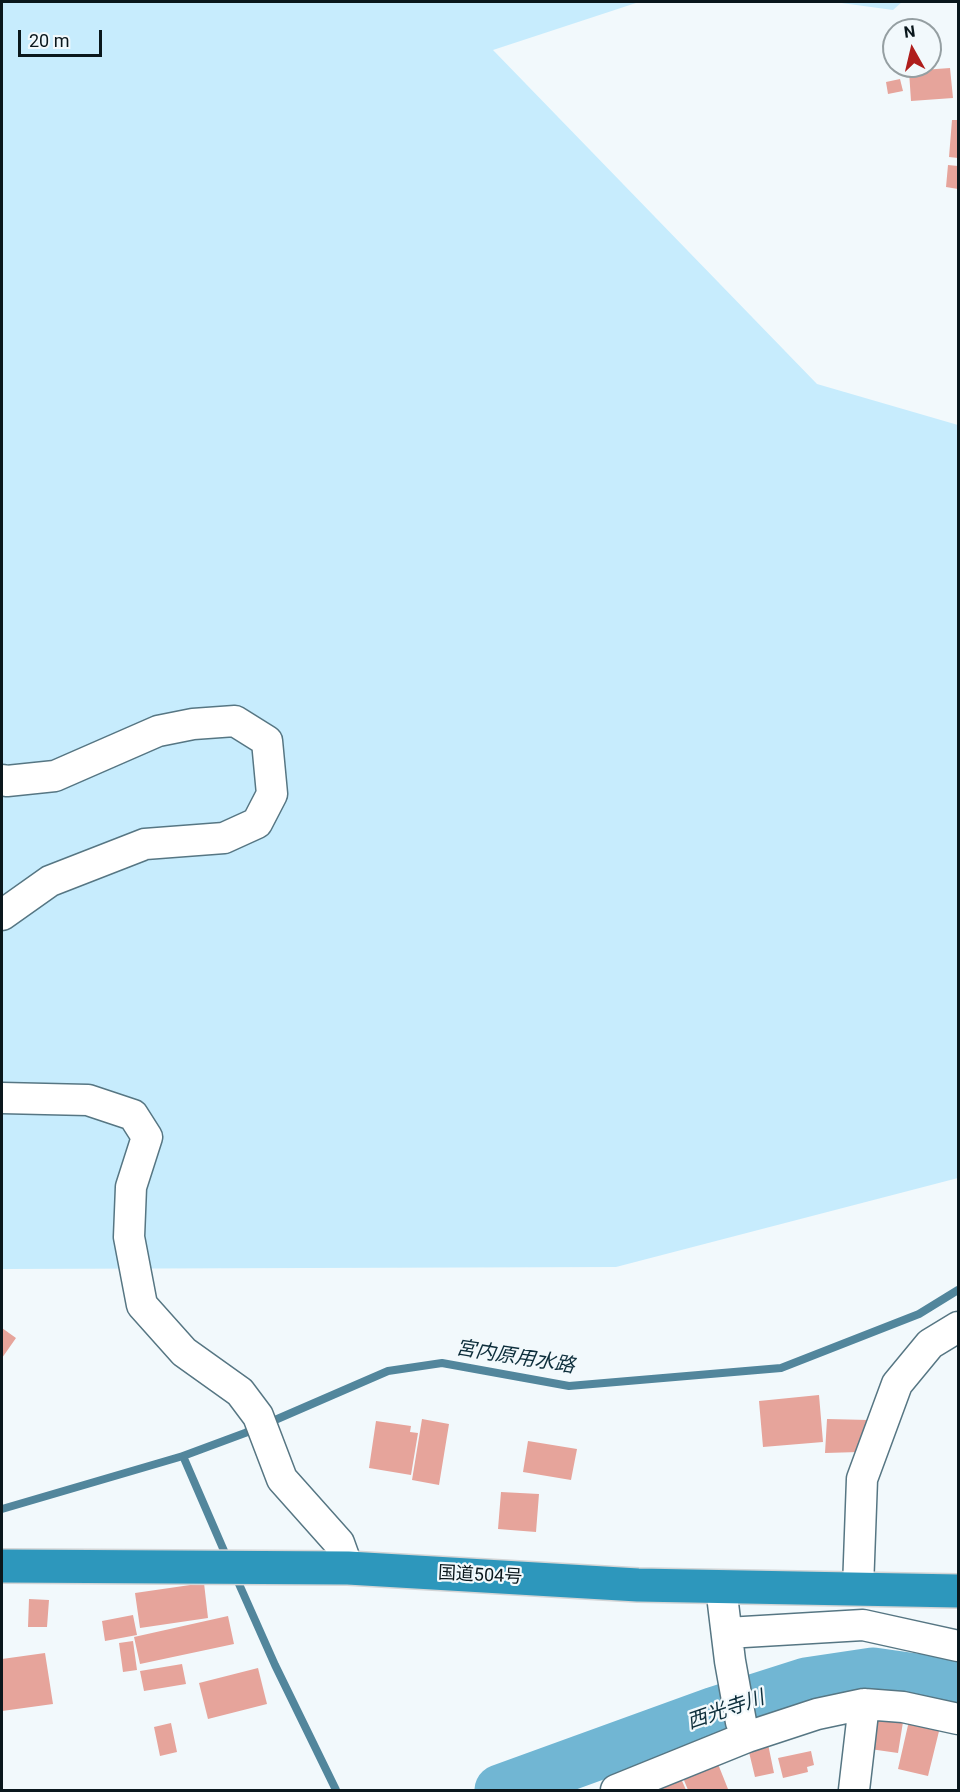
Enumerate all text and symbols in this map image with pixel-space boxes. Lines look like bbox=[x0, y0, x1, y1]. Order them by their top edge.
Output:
scale bar bbox=[21, 18, 105, 56]
north arrow bbox=[882, 18, 942, 78]
text: N bbox=[903, 21, 917, 42]
text: 20 m bbox=[29, 30, 69, 51]
water label: 宮内原用水路 bbox=[454, 1337, 576, 1379]
street label: 国道504号 bbox=[437, 1563, 523, 1589]
water label: 西光寺川 bbox=[684, 1687, 768, 1735]

